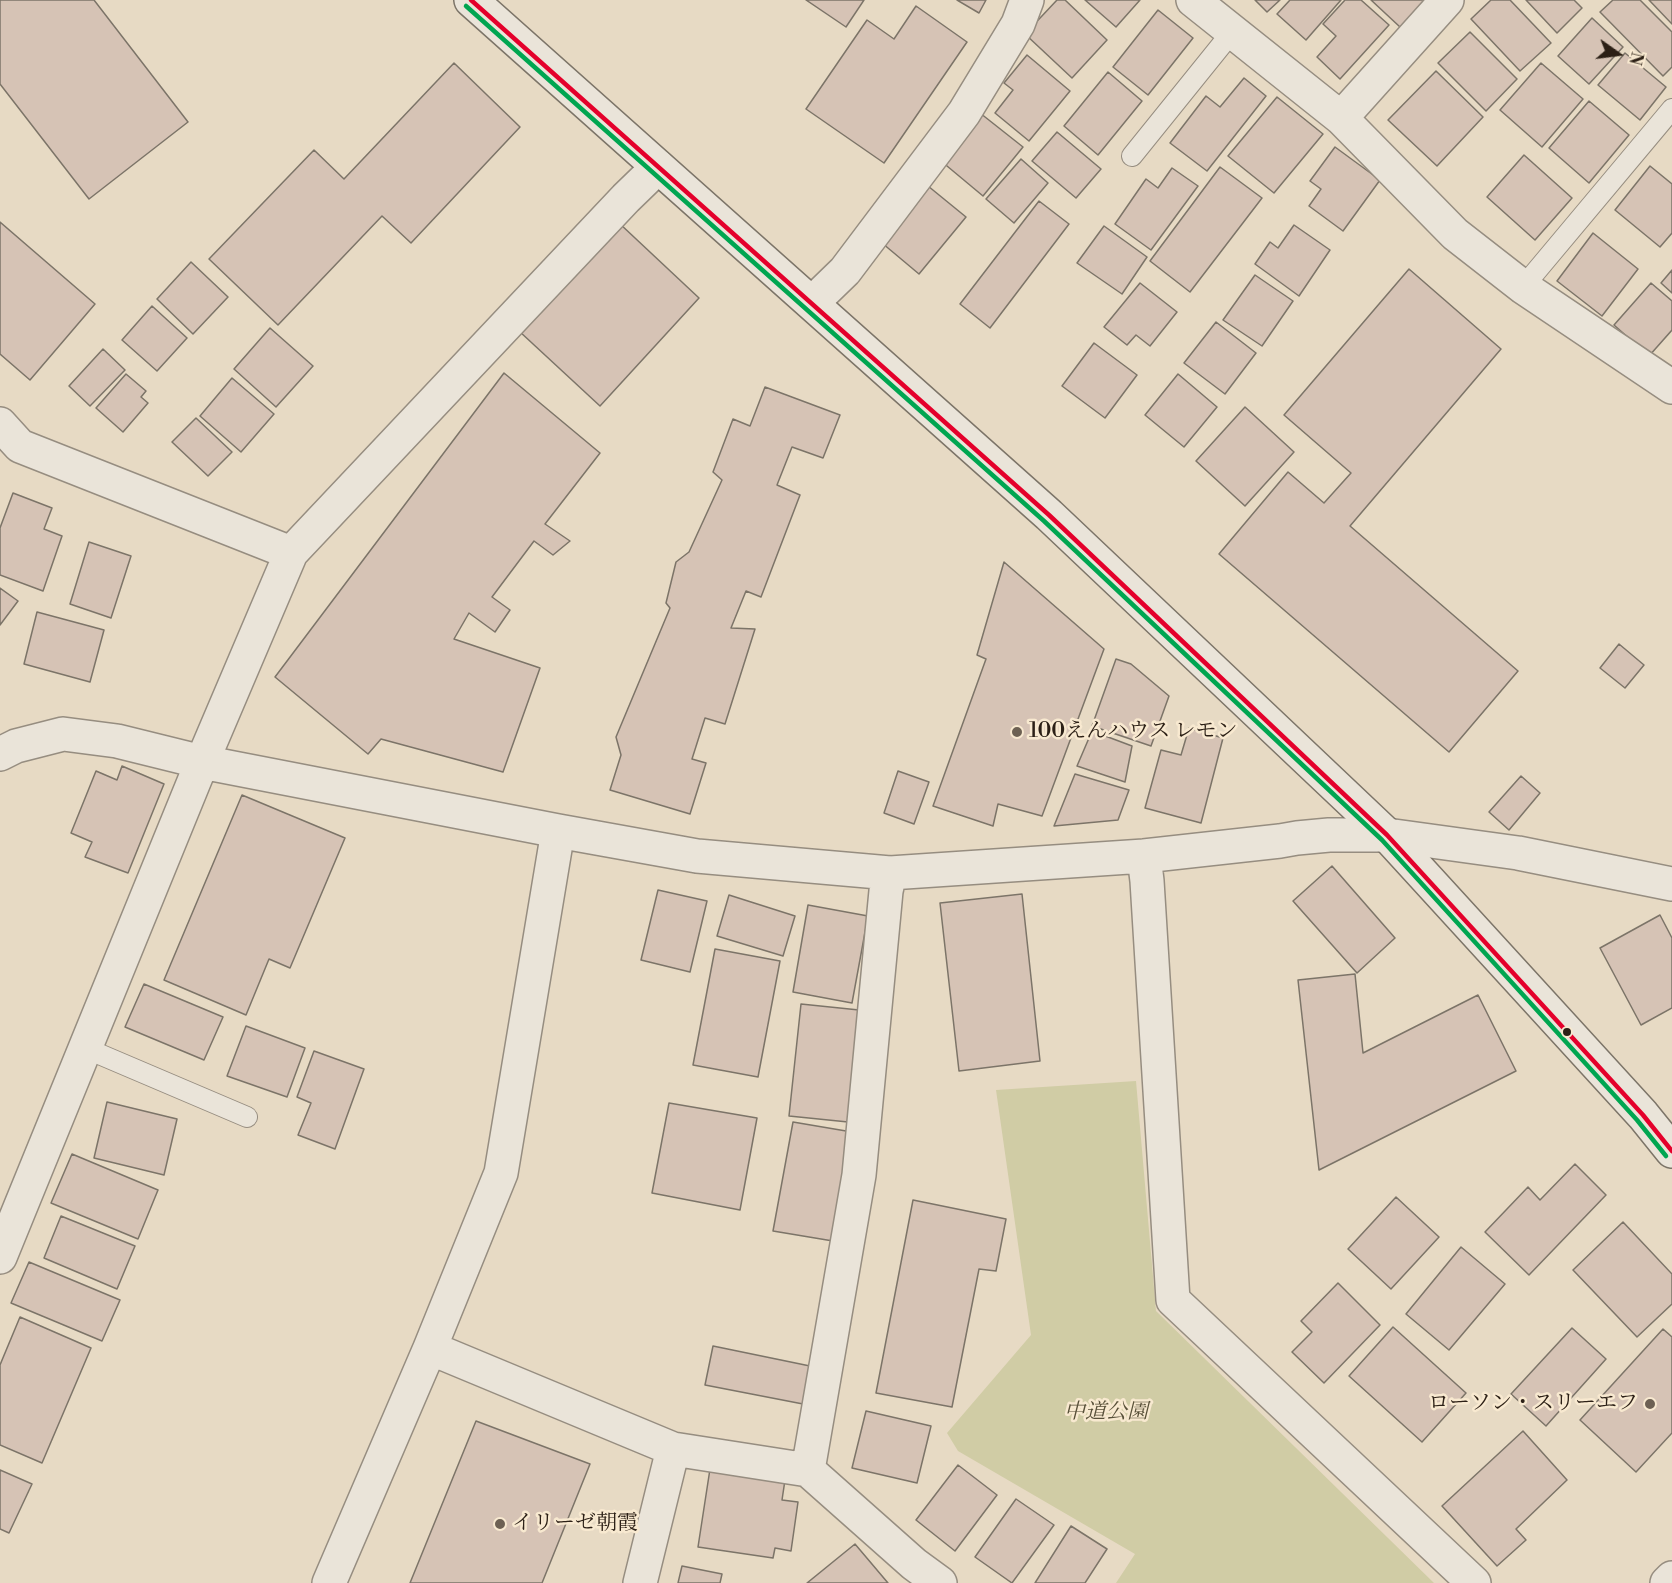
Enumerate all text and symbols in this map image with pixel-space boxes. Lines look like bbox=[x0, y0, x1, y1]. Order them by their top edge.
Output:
north arrow bbox=[1588, 24, 1648, 84]
text: N bbox=[1624, 50, 1647, 67]
place label: 100えんハウス レモン bbox=[1029, 719, 1238, 745]
marker: 100えんハウス レモン bbox=[1010, 725, 1024, 739]
unlabelled marker bbox=[1561, 1026, 1573, 1038]
place label: ローソン・スリーエフ bbox=[1428, 1391, 1638, 1417]
marker: ローソン・スリーエフ bbox=[1643, 1397, 1657, 1411]
park label: 中道公園 bbox=[1064, 1400, 1148, 1426]
place label: イリーゼ朝霞 bbox=[512, 1511, 638, 1537]
marker: イリーゼ朝霞 bbox=[493, 1517, 507, 1531]

